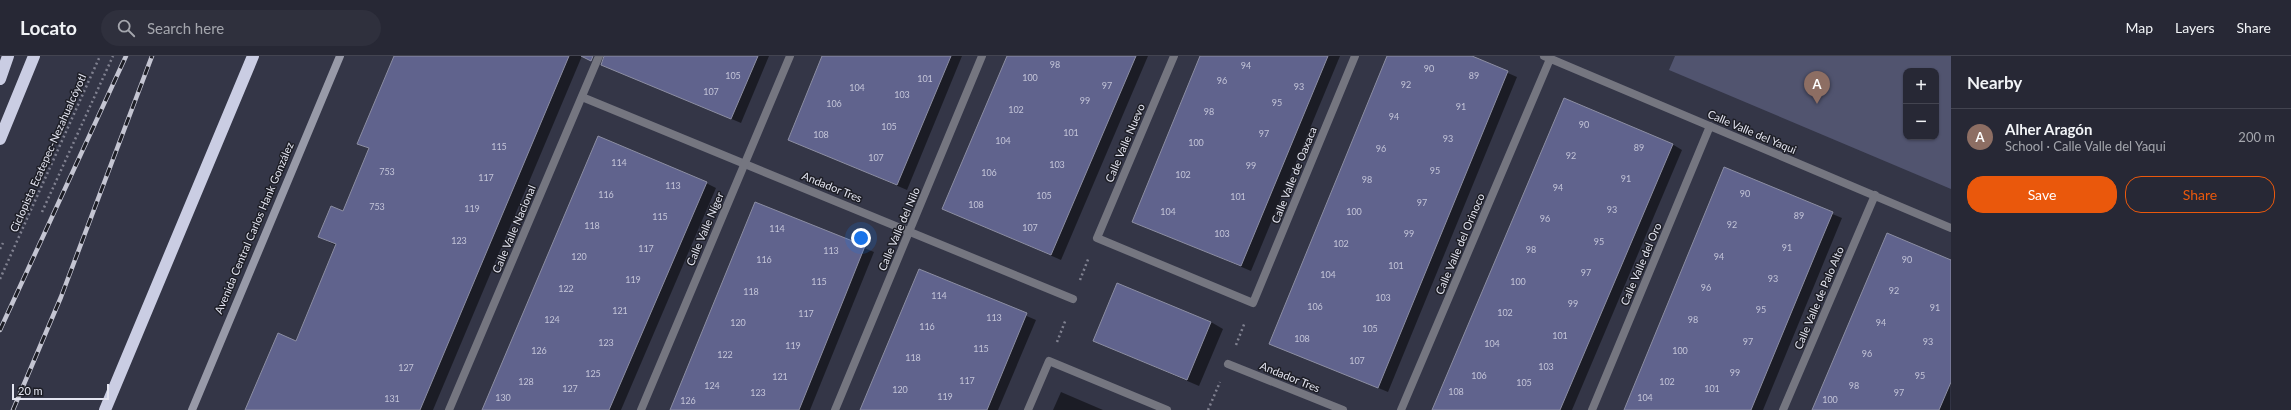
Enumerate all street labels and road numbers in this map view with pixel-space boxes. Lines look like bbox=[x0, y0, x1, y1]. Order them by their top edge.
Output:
street label: Ciclopista Ecatepec-Nezahualcóyotl bbox=[7, 72, 88, 234]
street label: Calle Valle Nuevo bbox=[1102, 102, 1147, 184]
street label: Calle Valle del Yaqui bbox=[1706, 107, 1799, 156]
street label: Calle Valle de Oaxaca bbox=[1268, 125, 1319, 225]
street label: Avenida Central Carlos Hank González bbox=[211, 140, 296, 316]
street label: Andador Tres bbox=[800, 169, 864, 205]
street label: Calle Valle Nacional bbox=[489, 183, 538, 275]
street label: Calle Valle del Nilo bbox=[875, 185, 922, 272]
street label: Calle Valle Níger bbox=[683, 190, 726, 268]
street label: Calle Valle del Orinoco bbox=[1432, 191, 1487, 296]
street label: Calle Valle del Oro bbox=[1617, 221, 1664, 307]
street label: Calle Valle de Palo Alto bbox=[1791, 245, 1846, 351]
street label: Andador Tres bbox=[1258, 359, 1322, 395]

